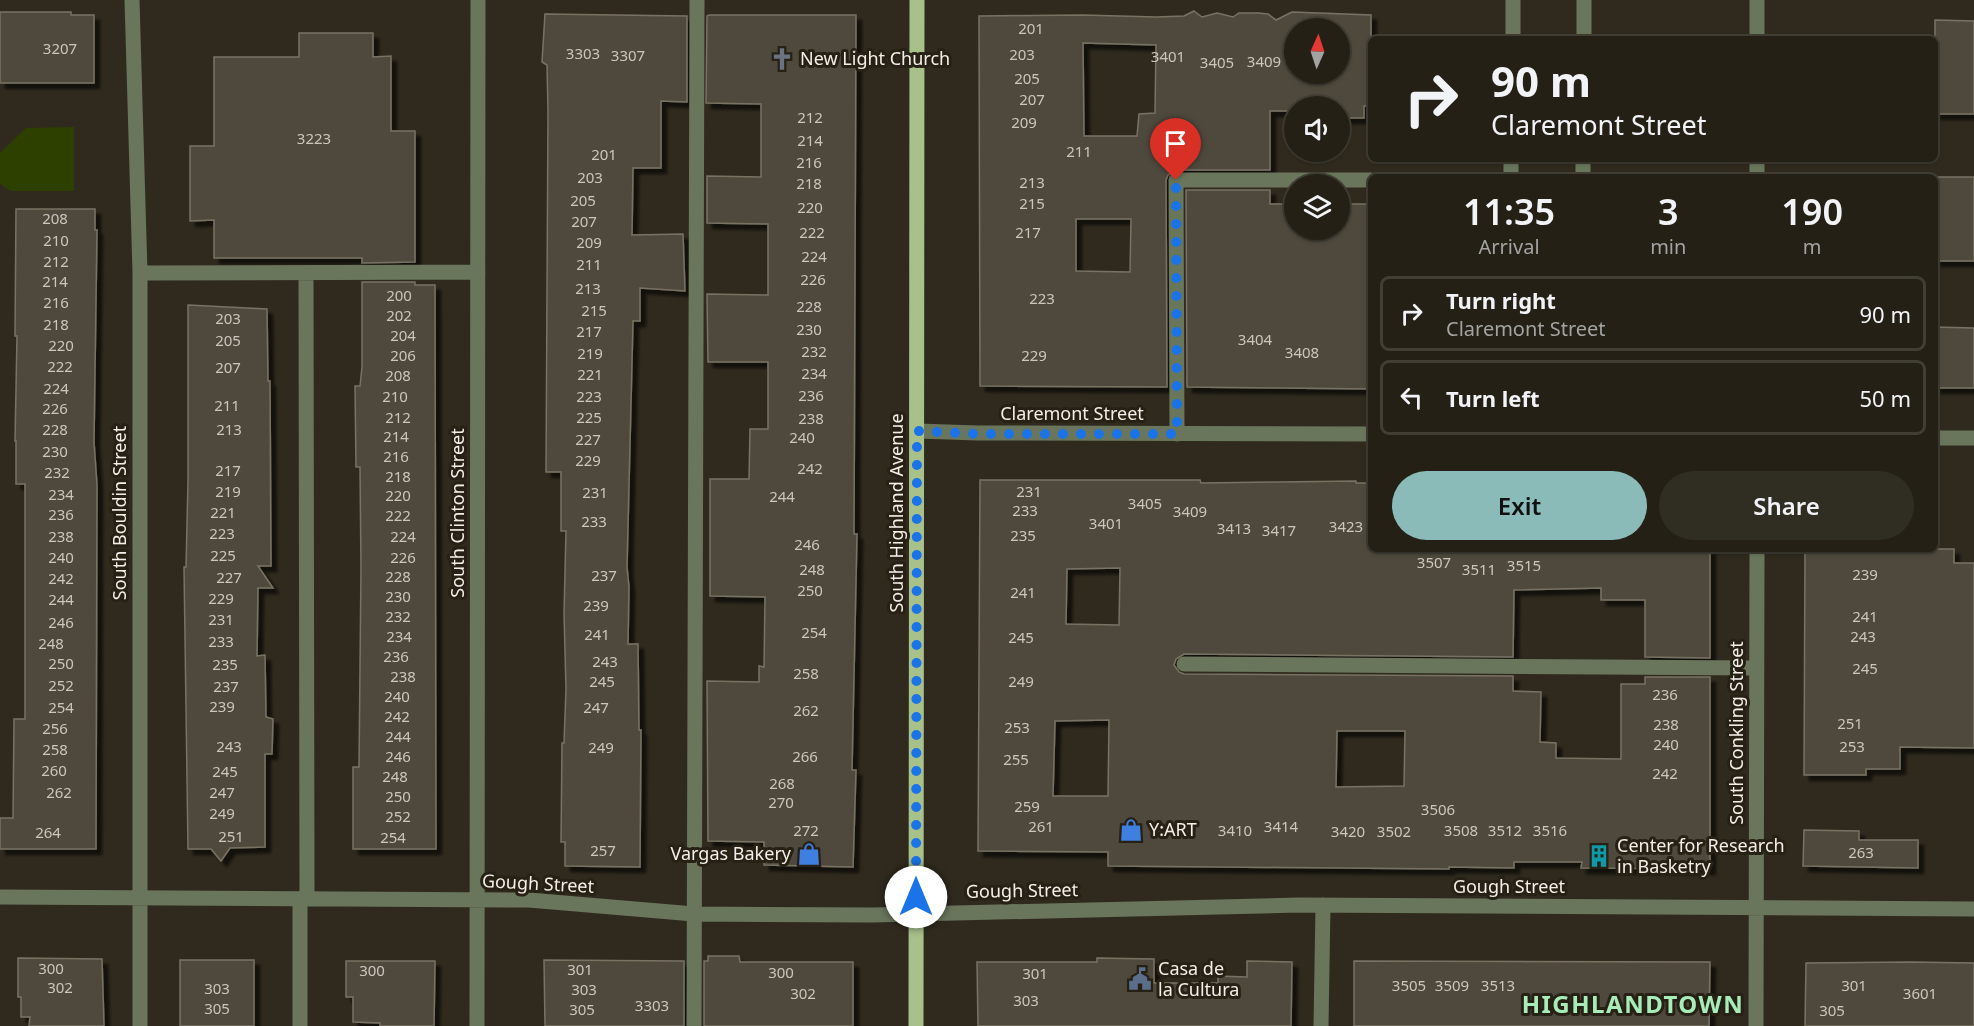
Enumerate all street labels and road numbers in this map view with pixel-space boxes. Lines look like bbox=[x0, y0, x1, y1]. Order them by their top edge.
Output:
street label: Claremont Street bbox=[1000, 401, 1144, 425]
street label: South Highland Avenue bbox=[884, 413, 908, 613]
street label: South Bouldin Street bbox=[107, 425, 131, 600]
street label: South Clinton Street bbox=[445, 428, 469, 598]
street label: South Conkling Street bbox=[1724, 641, 1748, 825]
street label: Gough Street bbox=[481, 868, 595, 898]
street label: Gough Street bbox=[1453, 874, 1566, 898]
street label: Gough Street bbox=[966, 877, 1079, 903]

